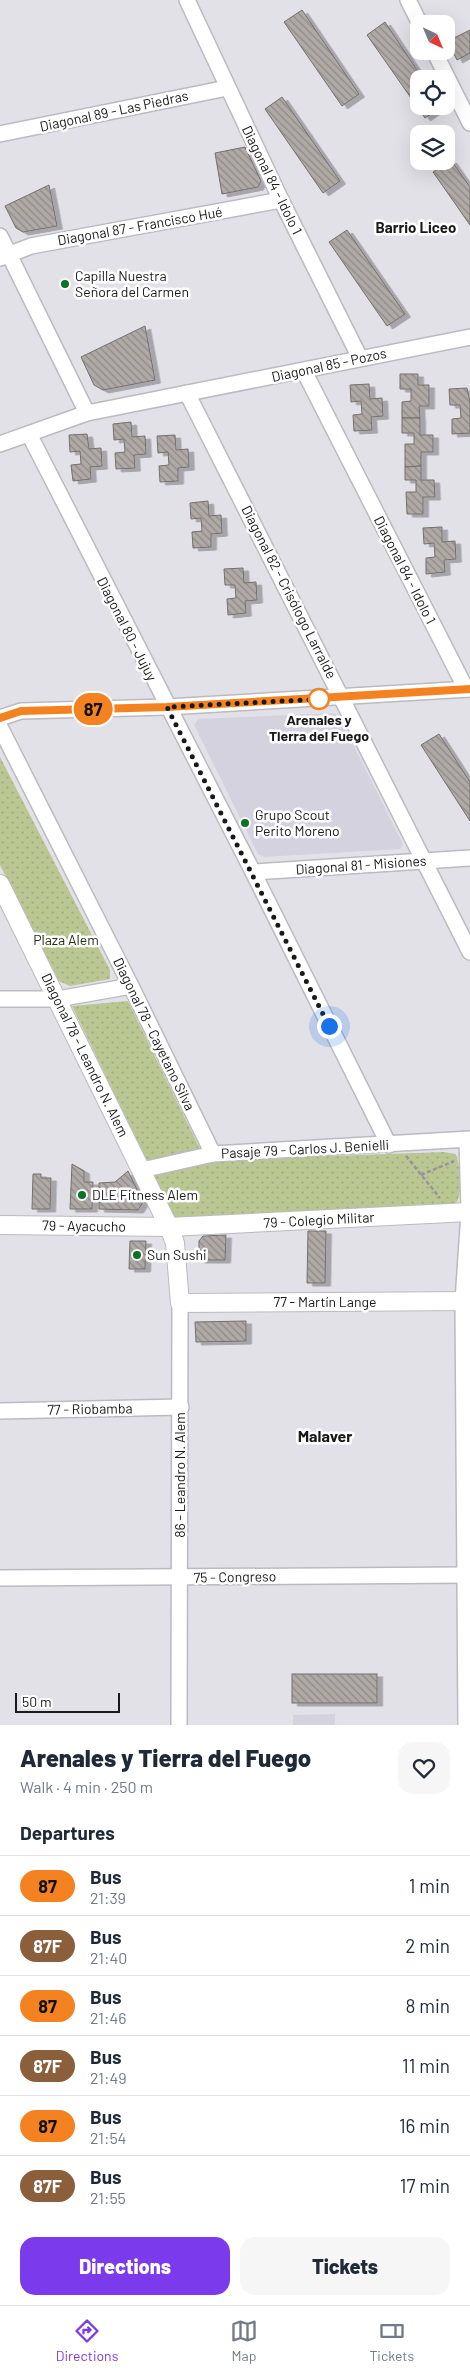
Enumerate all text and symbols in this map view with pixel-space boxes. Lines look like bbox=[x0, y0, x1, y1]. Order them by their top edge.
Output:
north arrow bbox=[410, 15, 455, 60]
map controls bbox=[410, 15, 455, 170]
button: locate bbox=[410, 70, 455, 115]
street label: Diagonal 89 - Las Piedras bbox=[38, 86, 190, 135]
street label: Diagonal 84 - Idolo 1 bbox=[239, 123, 306, 237]
button: layers bbox=[410, 125, 455, 170]
street label: Diagonal 87 - Francisco Hué bbox=[56, 203, 224, 248]
district label: Barrio Liceo bbox=[376, 218, 456, 236]
place label: Capilla Nuestra Señora del Carmen bbox=[75, 267, 189, 300]
marker: Capilla Nuestra Señora del Carmen bbox=[59, 278, 71, 290]
street label: Diagonal 85 - Pozos bbox=[270, 344, 388, 385]
street label: Diagonal 82 - Crisólogo Larralde bbox=[238, 502, 341, 681]
street label: Diagonal 84 - Idolo 1 bbox=[371, 513, 440, 627]
street label: Diagonal 80 - Jujuy bbox=[94, 574, 161, 684]
marker: Arenales y Tierra del Fuego bbox=[308, 688, 330, 710]
line badge: 87 bbox=[70, 693, 116, 725]
text: 87 bbox=[84, 698, 102, 720]
place label: Arenales y Tierra del Fuego bbox=[269, 711, 369, 744]
place label: Grupo Scout Perito Moreno bbox=[255, 806, 340, 839]
marker: Grupo Scout Perito Moreno bbox=[239, 817, 251, 829]
street label: Diagonal 81 - Misiones bbox=[295, 851, 427, 878]
park label: Plaza Alem bbox=[33, 931, 99, 948]
street label: Diagonal 78 - Cayetano Silva bbox=[110, 955, 199, 1113]
street label: Diagonal 78 - Leandro N. Alem bbox=[38, 970, 133, 1139]
your location bbox=[317, 1014, 342, 1039]
street label: Pasaje 79 - Carlos J. Benielli bbox=[220, 1136, 390, 1161]
place label: DLE Fitness Alem bbox=[92, 1186, 198, 1203]
marker: DLE Fitness Alem bbox=[76, 1189, 88, 1201]
street label: 79 - Colegio Militar bbox=[263, 1208, 375, 1231]
street label: 79 - Ayacucho bbox=[42, 1216, 126, 1235]
place label: Sun Sushi bbox=[147, 1246, 207, 1263]
marker: Sun Sushi bbox=[131, 1249, 143, 1261]
street label: 77 - Martín Lange bbox=[274, 1293, 376, 1310]
street label: 77 - Riobamba bbox=[47, 1399, 133, 1418]
street label: 86 - Leandro N. Alem bbox=[171, 1412, 188, 1538]
district label: Malaver bbox=[298, 1426, 352, 1445]
street label: 75 - Congreso bbox=[193, 1567, 277, 1586]
scale bar bbox=[15, 1690, 120, 1713]
text: 50 m bbox=[22, 1693, 51, 1710]
button: heart bbox=[398, 1742, 450, 1794]
text: Arenales y Tierra del Fuego bbox=[20, 1743, 311, 1772]
text: Walk · 4 min · 250 m bbox=[20, 1777, 153, 1796]
text: Departures bbox=[20, 1821, 115, 1844]
text: Bus bbox=[90, 1865, 122, 1888]
text: 1 min bbox=[409, 1874, 450, 1897]
text: 87 bbox=[38, 1875, 57, 1897]
text: 21:39 bbox=[90, 1888, 126, 1907]
text: Bus bbox=[90, 1925, 122, 1948]
text: 2 min bbox=[405, 1934, 450, 1957]
text: 87F bbox=[33, 1935, 62, 1957]
text: 21:40 bbox=[90, 1948, 127, 1967]
text: Bus bbox=[90, 1985, 122, 2008]
text: 8 min bbox=[406, 1994, 450, 2017]
text: 87 bbox=[38, 1995, 57, 2017]
text: 21:46 bbox=[90, 2008, 126, 2027]
text: Bus bbox=[90, 2045, 122, 2068]
text: 11 min bbox=[402, 2054, 450, 2077]
text: 87F bbox=[33, 2055, 62, 2077]
text: 21:49 bbox=[90, 2068, 127, 2087]
text: Bus bbox=[90, 2105, 122, 2128]
text: 16 min bbox=[399, 2114, 450, 2137]
text: 87 bbox=[38, 2115, 57, 2137]
text: 21:54 bbox=[90, 2128, 126, 2147]
text: Bus bbox=[90, 2165, 122, 2188]
text: 17 min bbox=[400, 2174, 450, 2197]
text: 87F bbox=[33, 2175, 62, 2197]
text: 21:55 bbox=[90, 2188, 126, 2207]
button: Directions bbox=[20, 2237, 230, 2295]
button: Tickets bbox=[240, 2237, 450, 2295]
tab: Directions bbox=[56, 2317, 118, 2364]
tab: Map bbox=[230, 2317, 258, 2364]
tab: Tickets bbox=[370, 2317, 414, 2364]

